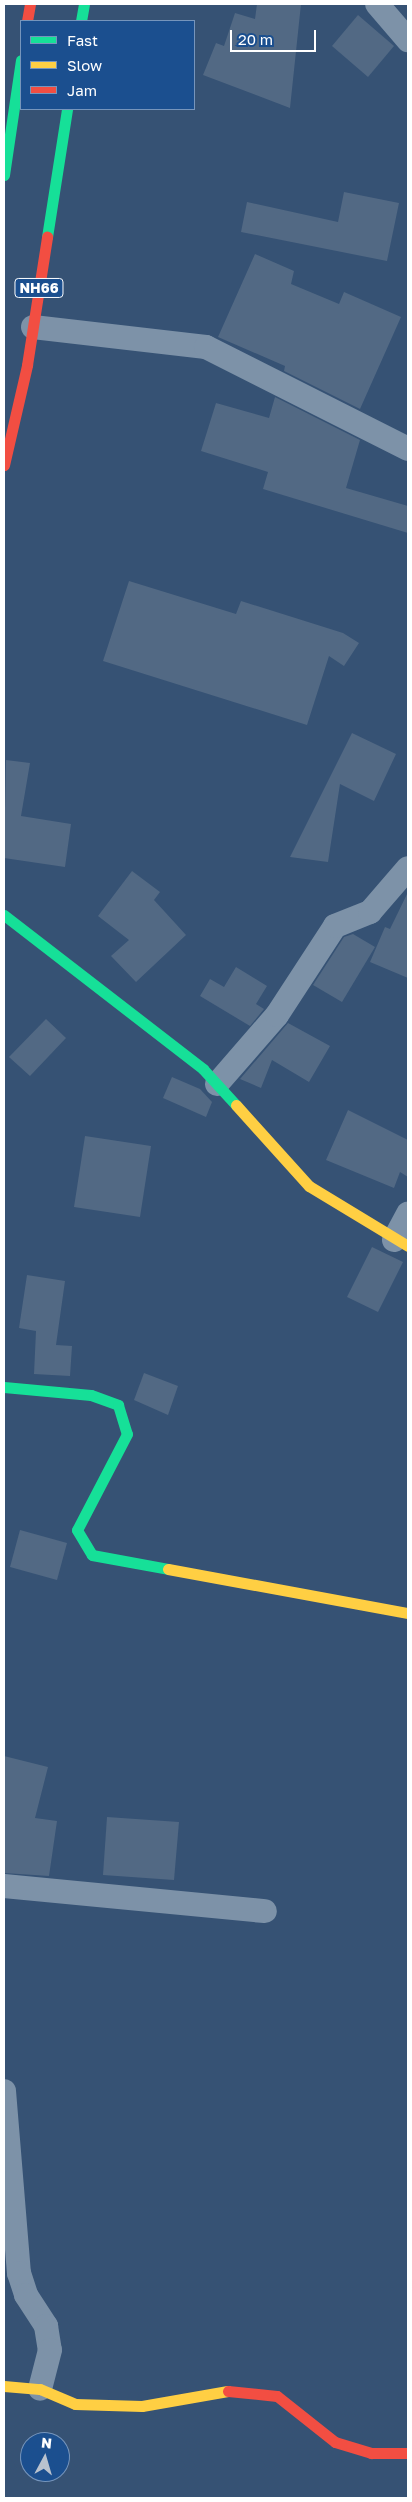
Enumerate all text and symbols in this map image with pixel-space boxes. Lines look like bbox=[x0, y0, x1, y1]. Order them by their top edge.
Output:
legend bbox=[20, 20, 195, 110]
scale bar bbox=[232, 20, 318, 52]
text: 20 m bbox=[238, 30, 273, 48]
text: Fast bbox=[67, 31, 98, 49]
text: Slow bbox=[67, 56, 102, 74]
text: Jam bbox=[67, 81, 97, 99]
road number: NH66 bbox=[14, 276, 64, 300]
north arrow bbox=[20, 2432, 70, 2482]
text: N bbox=[40, 2434, 53, 2452]

